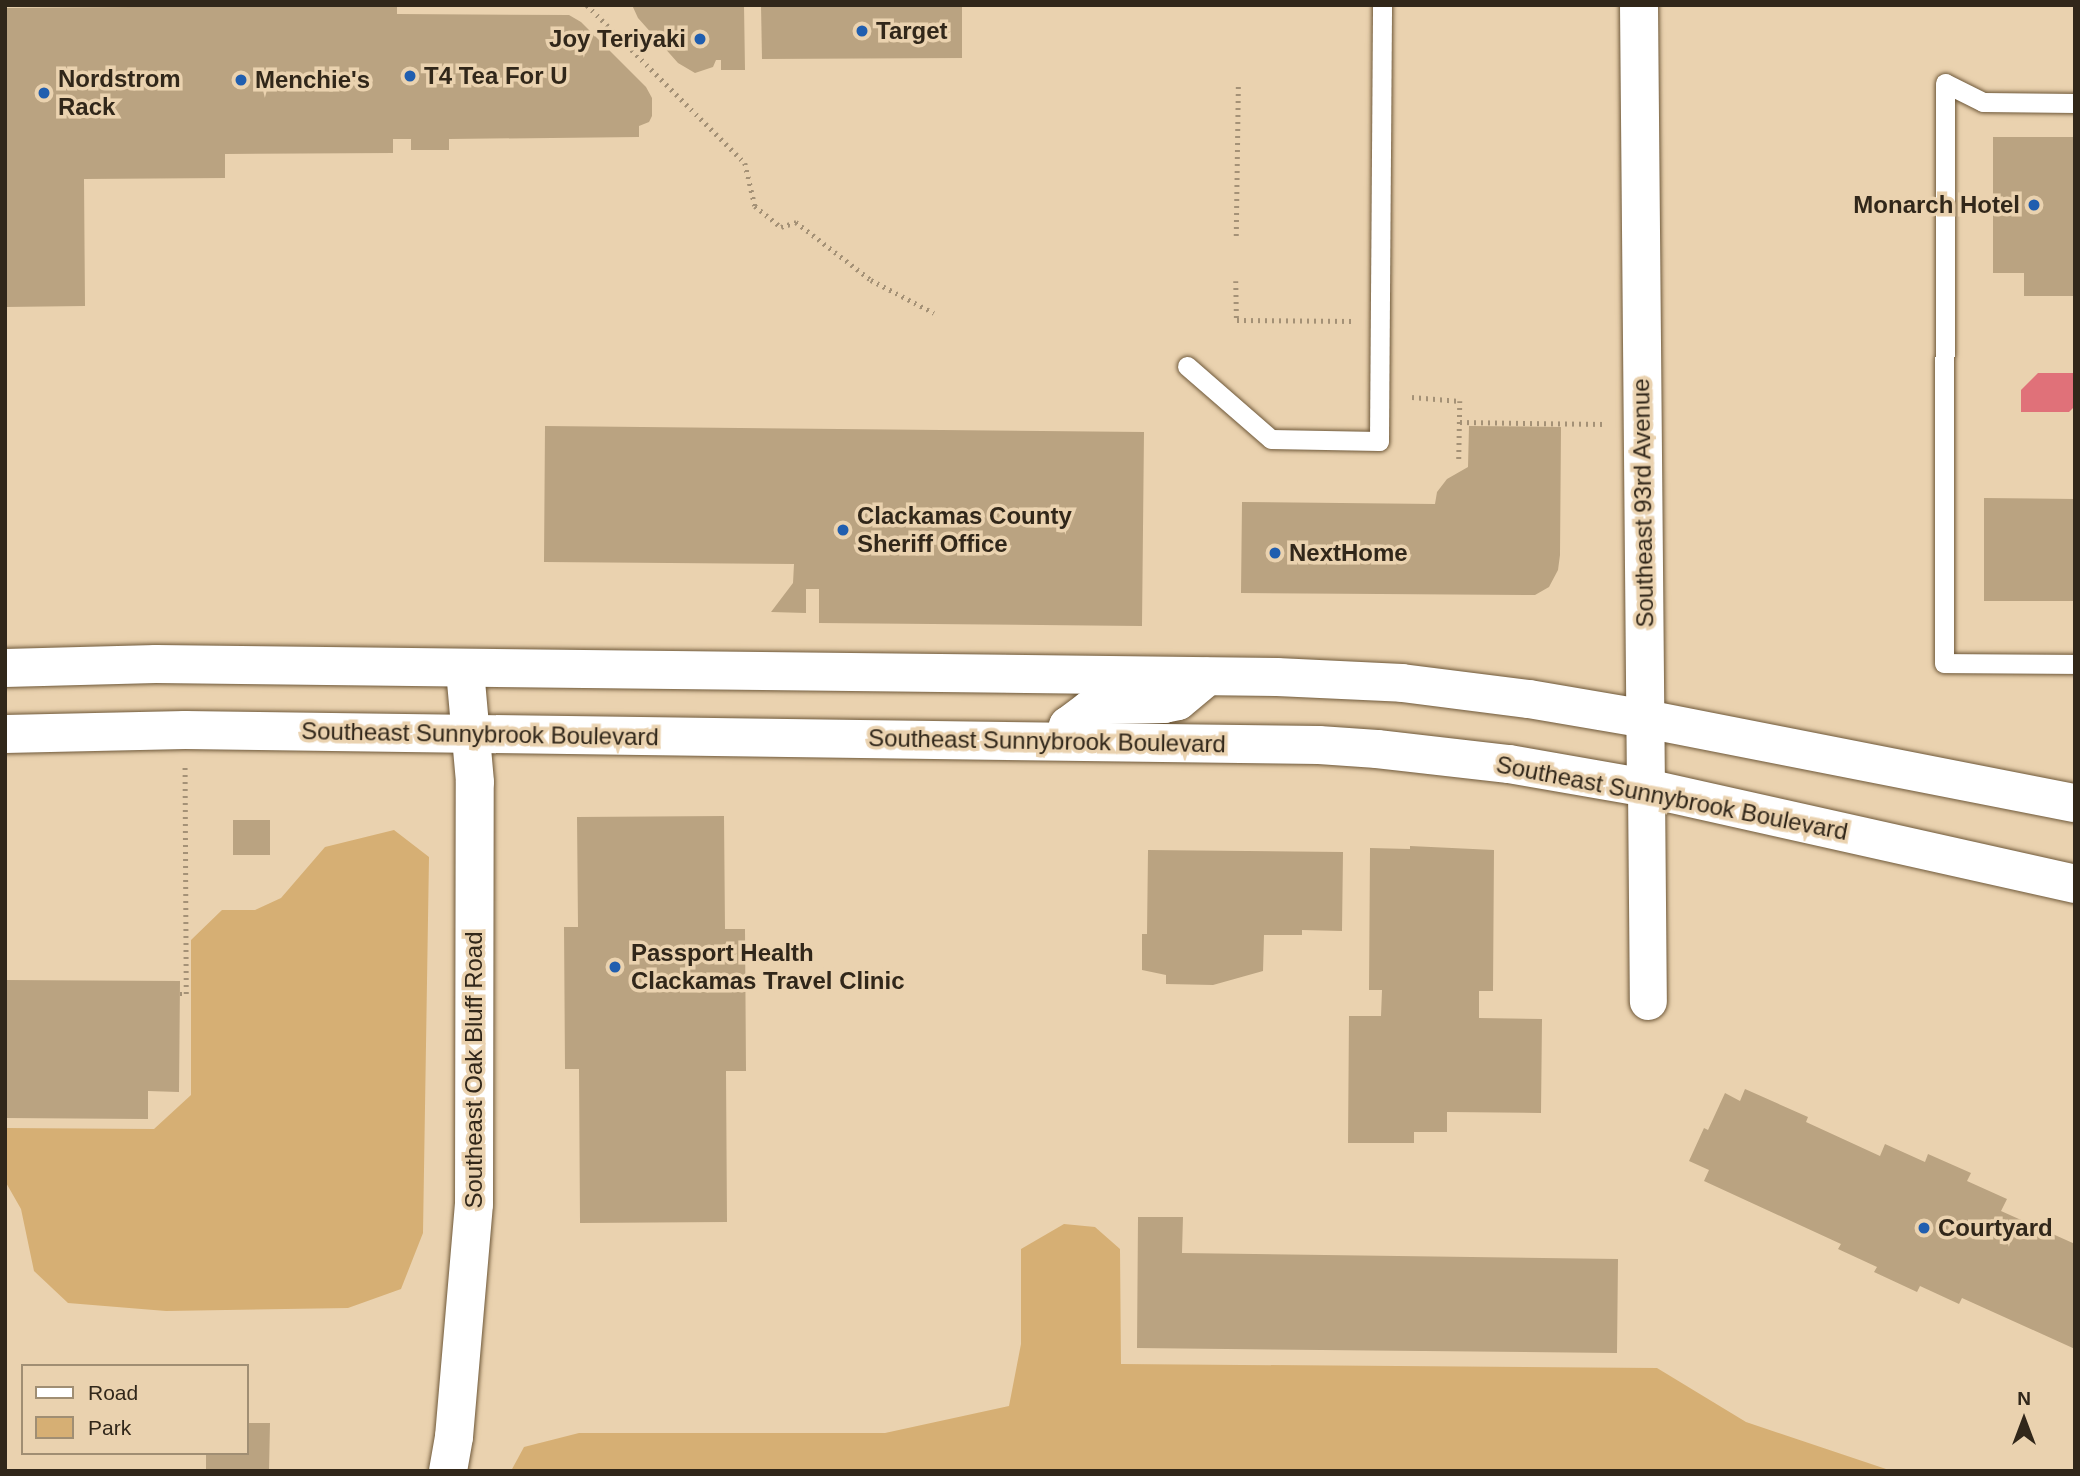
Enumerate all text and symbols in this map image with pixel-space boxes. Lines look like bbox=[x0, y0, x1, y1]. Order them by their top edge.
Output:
place label: Target bbox=[876, 17, 948, 45]
marker: Target bbox=[854, 23, 870, 39]
place label: Joy Teriyaki bbox=[549, 25, 686, 53]
marker: Joy Teriyaki bbox=[692, 31, 708, 47]
place label: T4 Tea For U bbox=[424, 62, 568, 90]
place label: Nordstrom Rack bbox=[58, 65, 181, 121]
place label: Menchie's bbox=[255, 66, 370, 94]
marker: T4 Tea For U bbox=[402, 68, 418, 84]
marker: Menchie's bbox=[233, 72, 249, 88]
marker: Nordstrom Rack bbox=[36, 85, 52, 101]
place label: Monarch Hotel bbox=[1853, 191, 2020, 219]
marker: Monarch Hotel bbox=[2026, 197, 2042, 213]
street label: Southeast 93rd Avenue bbox=[1626, 378, 1660, 628]
place label: Clackamas County Sheriff Office bbox=[857, 502, 1072, 558]
marker: Clackamas County Sheriff Office bbox=[835, 522, 851, 538]
place label: NextHome bbox=[1289, 539, 1408, 567]
marker: NextHome bbox=[1267, 545, 1283, 561]
street label: Southeast Sunnybrook Boulevard bbox=[301, 716, 659, 752]
street label: Southeast Sunnybrook Boulevard bbox=[868, 723, 1226, 759]
street label: Southeast Sunnybrook Boulevard bbox=[1494, 750, 1850, 846]
street label: Southeast Oak Bluff Road bbox=[460, 931, 488, 1209]
place label: Passport Health Clackamas Travel Clinic bbox=[631, 939, 904, 995]
marker: Passport Health Clackamas Travel Clinic bbox=[605, 957, 625, 977]
place label: Courtyard bbox=[1938, 1214, 2053, 1242]
marker: Courtyard bbox=[1916, 1220, 1932, 1236]
legend bbox=[21, 1364, 248, 1455]
text: Road bbox=[88, 1381, 138, 1404]
north arrow bbox=[1989, 1385, 2059, 1455]
text: N bbox=[2017, 1388, 2031, 1409]
text: Park bbox=[88, 1416, 131, 1439]

